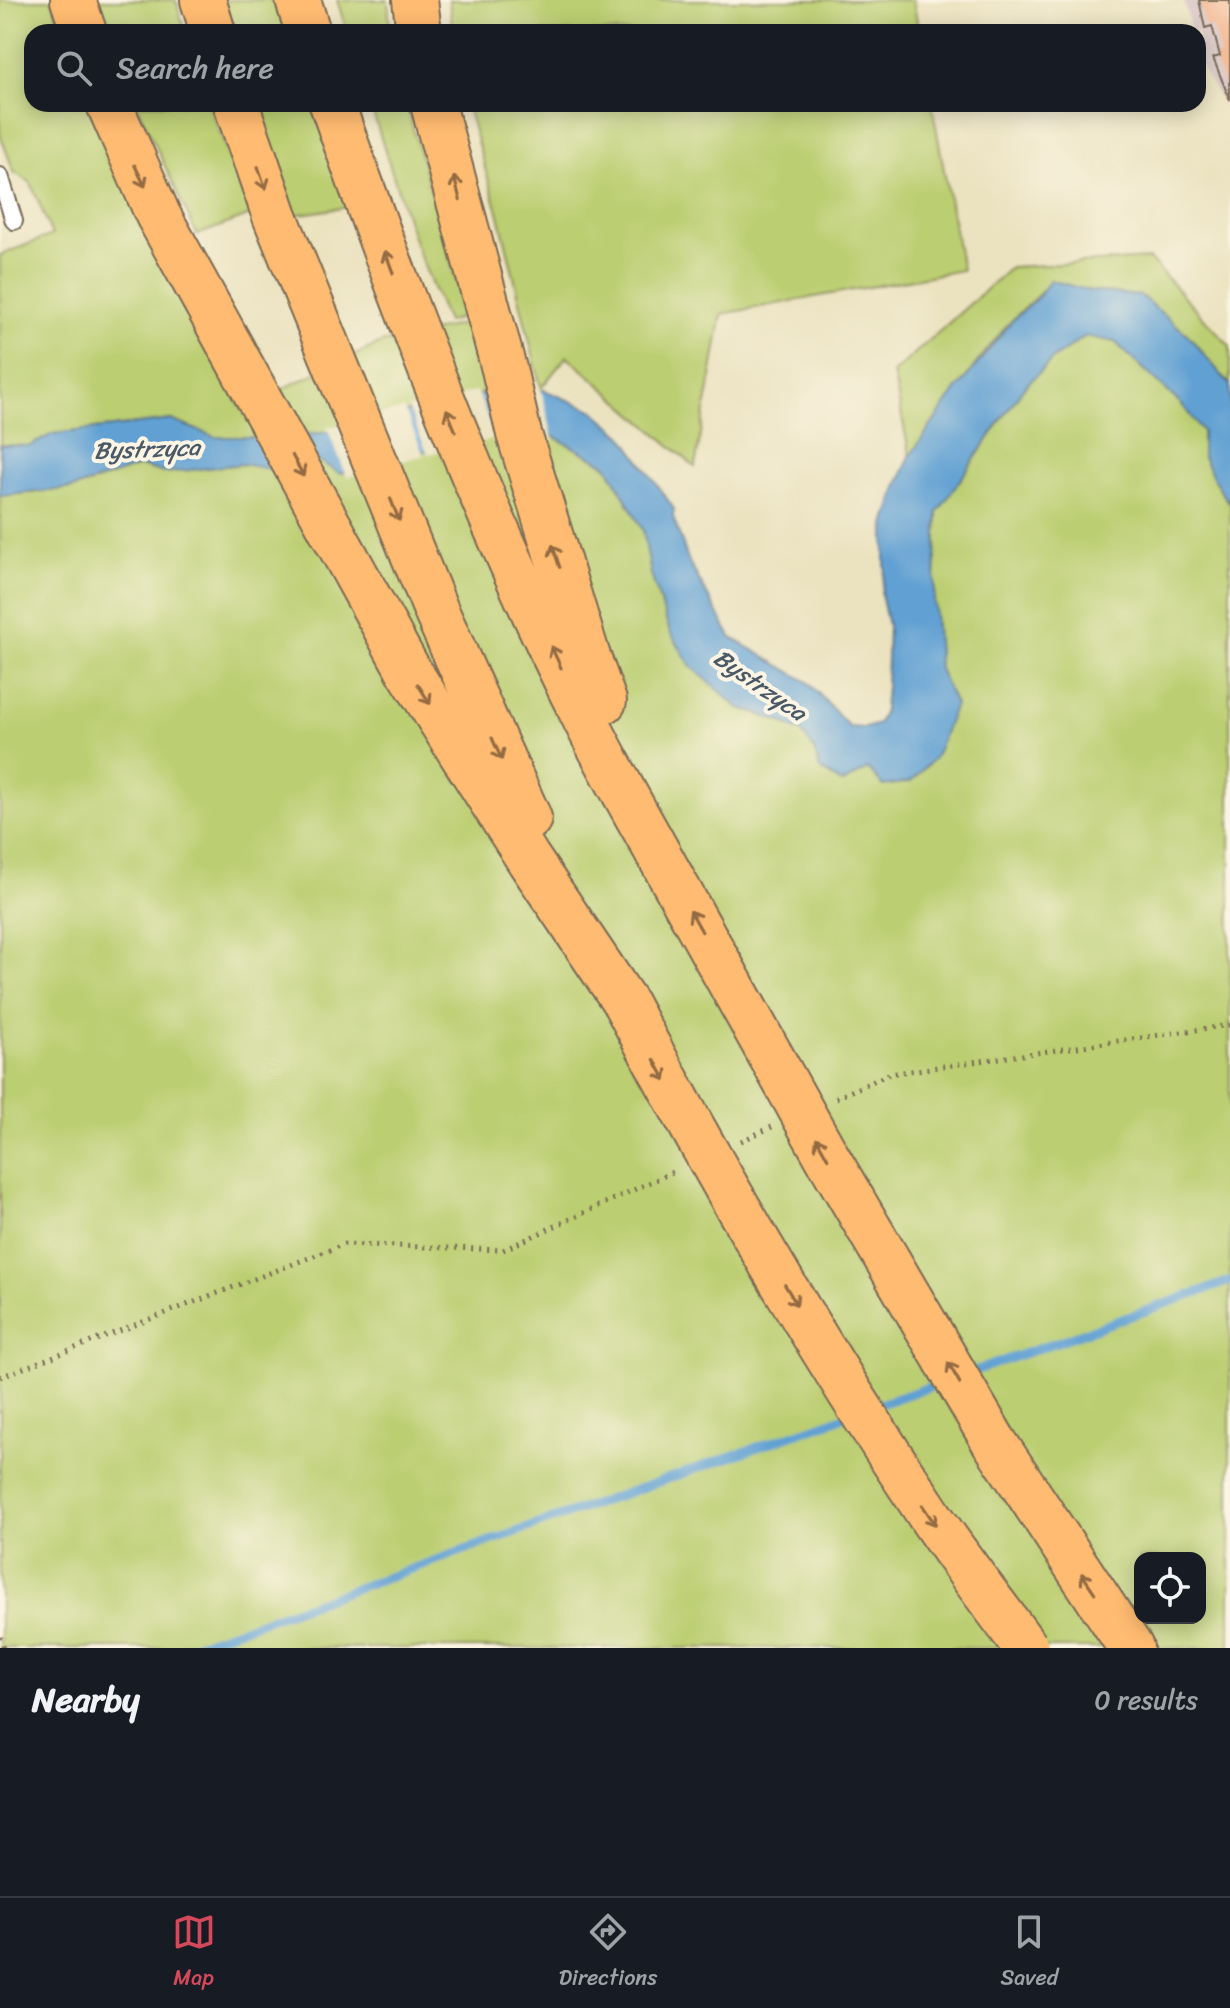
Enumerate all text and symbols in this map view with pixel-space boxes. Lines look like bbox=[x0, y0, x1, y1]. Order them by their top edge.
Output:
search box bbox=[24, 24, 1206, 112]
text: Search here bbox=[116, 41, 274, 95]
icon: search bbox=[52, 46, 96, 90]
one-way arrow bbox=[133, 163, 148, 187]
one-way arrow bbox=[255, 165, 270, 190]
one-way arrow bbox=[449, 176, 464, 202]
one-way arrow bbox=[381, 250, 395, 275]
one-way arrow bbox=[442, 408, 457, 433]
water label: Bystrzyca bbox=[93, 426, 203, 472]
one-way arrow bbox=[291, 454, 307, 478]
one-way arrow bbox=[389, 497, 404, 522]
one-way arrow bbox=[548, 544, 563, 570]
water label: Bystrzyca bbox=[705, 637, 817, 734]
one-way arrow bbox=[548, 646, 563, 670]
one-way arrow bbox=[416, 682, 432, 705]
one-way arrow bbox=[491, 736, 506, 761]
one-way arrow bbox=[687, 910, 703, 933]
one-way arrow bbox=[653, 1058, 669, 1082]
one-way arrow bbox=[814, 1137, 830, 1160]
one-way arrow bbox=[783, 1283, 799, 1306]
one-way arrow bbox=[945, 1362, 961, 1385]
one-way arrow bbox=[922, 1503, 938, 1526]
map controls bbox=[1134, 1552, 1206, 1624]
button: locate bbox=[1134, 1552, 1206, 1624]
one-way arrow bbox=[1079, 1572, 1095, 1595]
text: Nearby bbox=[32, 1670, 140, 1730]
text: 0 results bbox=[1094, 1677, 1198, 1723]
tab: Map bbox=[172, 1910, 216, 1997]
tab: Directions bbox=[559, 1910, 657, 1997]
tab: Saved bbox=[1000, 1910, 1058, 1997]

